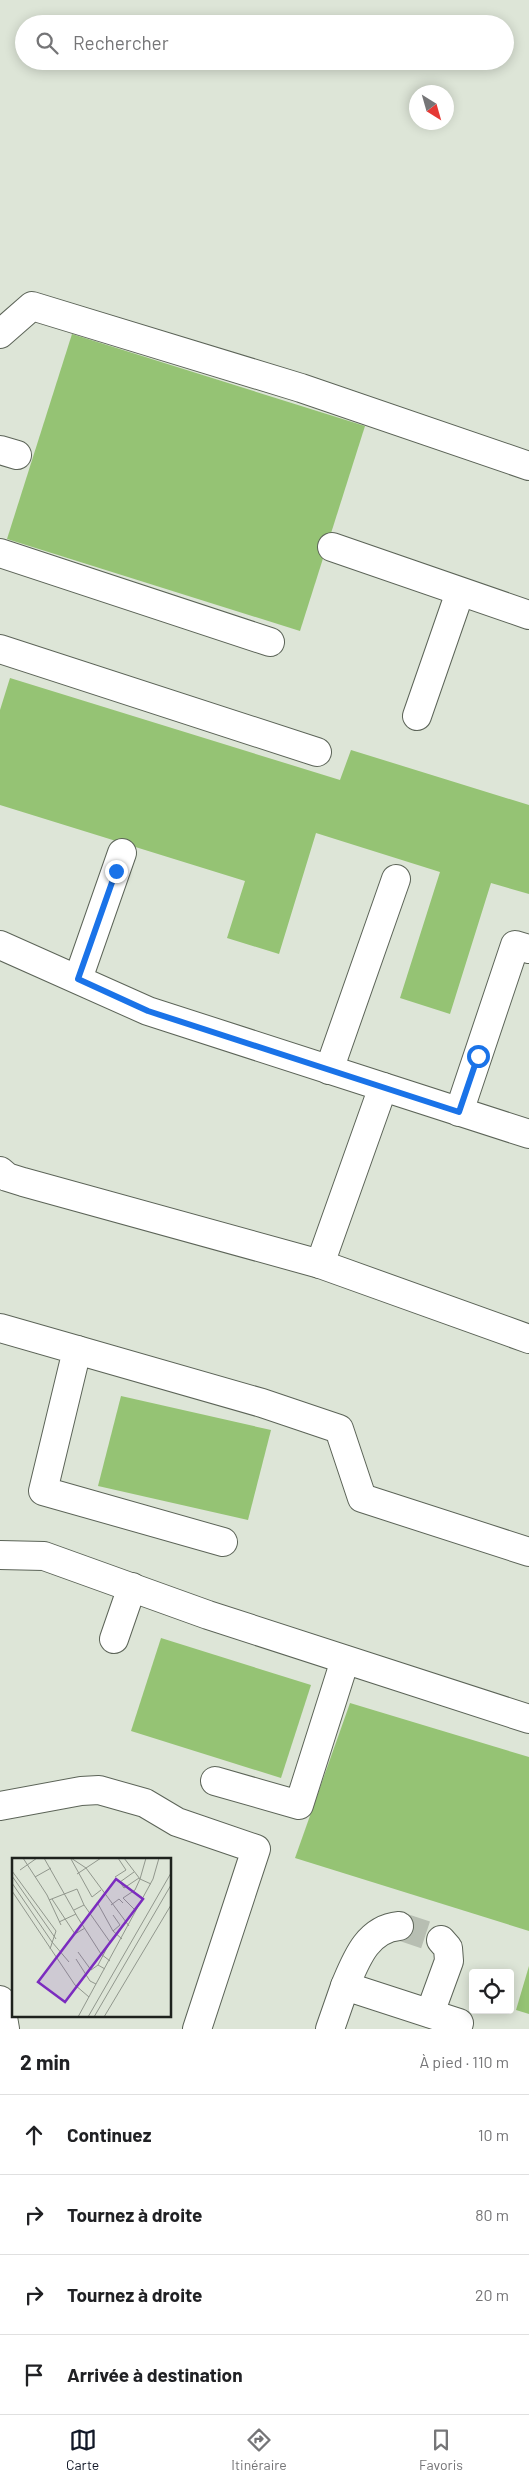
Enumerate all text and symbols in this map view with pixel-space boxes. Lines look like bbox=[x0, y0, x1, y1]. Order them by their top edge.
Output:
search box bbox=[15, 15, 514, 70]
icon: search bbox=[33, 29, 61, 57]
text: Rechercher bbox=[73, 31, 169, 54]
north arrow bbox=[409, 85, 454, 130]
route end bbox=[105, 860, 128, 883]
route start bbox=[467, 1045, 490, 1068]
inset map bbox=[12, 1858, 171, 2016]
map controls bbox=[469, 1969, 514, 2014]
button: locate bbox=[469, 1969, 514, 2014]
text: 2 min bbox=[20, 2049, 70, 2074]
text: À pied · 110 m bbox=[419, 2052, 509, 2071]
icon: ahead bbox=[20, 2121, 48, 2149]
text: Continuez bbox=[67, 2123, 151, 2146]
text: 10 m bbox=[478, 2125, 509, 2144]
icon: right bbox=[20, 2201, 48, 2229]
text: Tournez à droite bbox=[67, 2203, 203, 2226]
text: 80 m bbox=[475, 2205, 509, 2224]
icon: right bbox=[20, 2281, 48, 2309]
text: Tournez à droite bbox=[67, 2283, 203, 2306]
text: 20 m bbox=[475, 2285, 509, 2304]
icon: arrive bbox=[20, 2361, 48, 2389]
text: Arrivée à destination bbox=[67, 2363, 243, 2386]
tab: Carte bbox=[66, 2426, 99, 2473]
tab: Itinéraire bbox=[231, 2426, 287, 2473]
tab: Favoris bbox=[419, 2426, 463, 2473]

